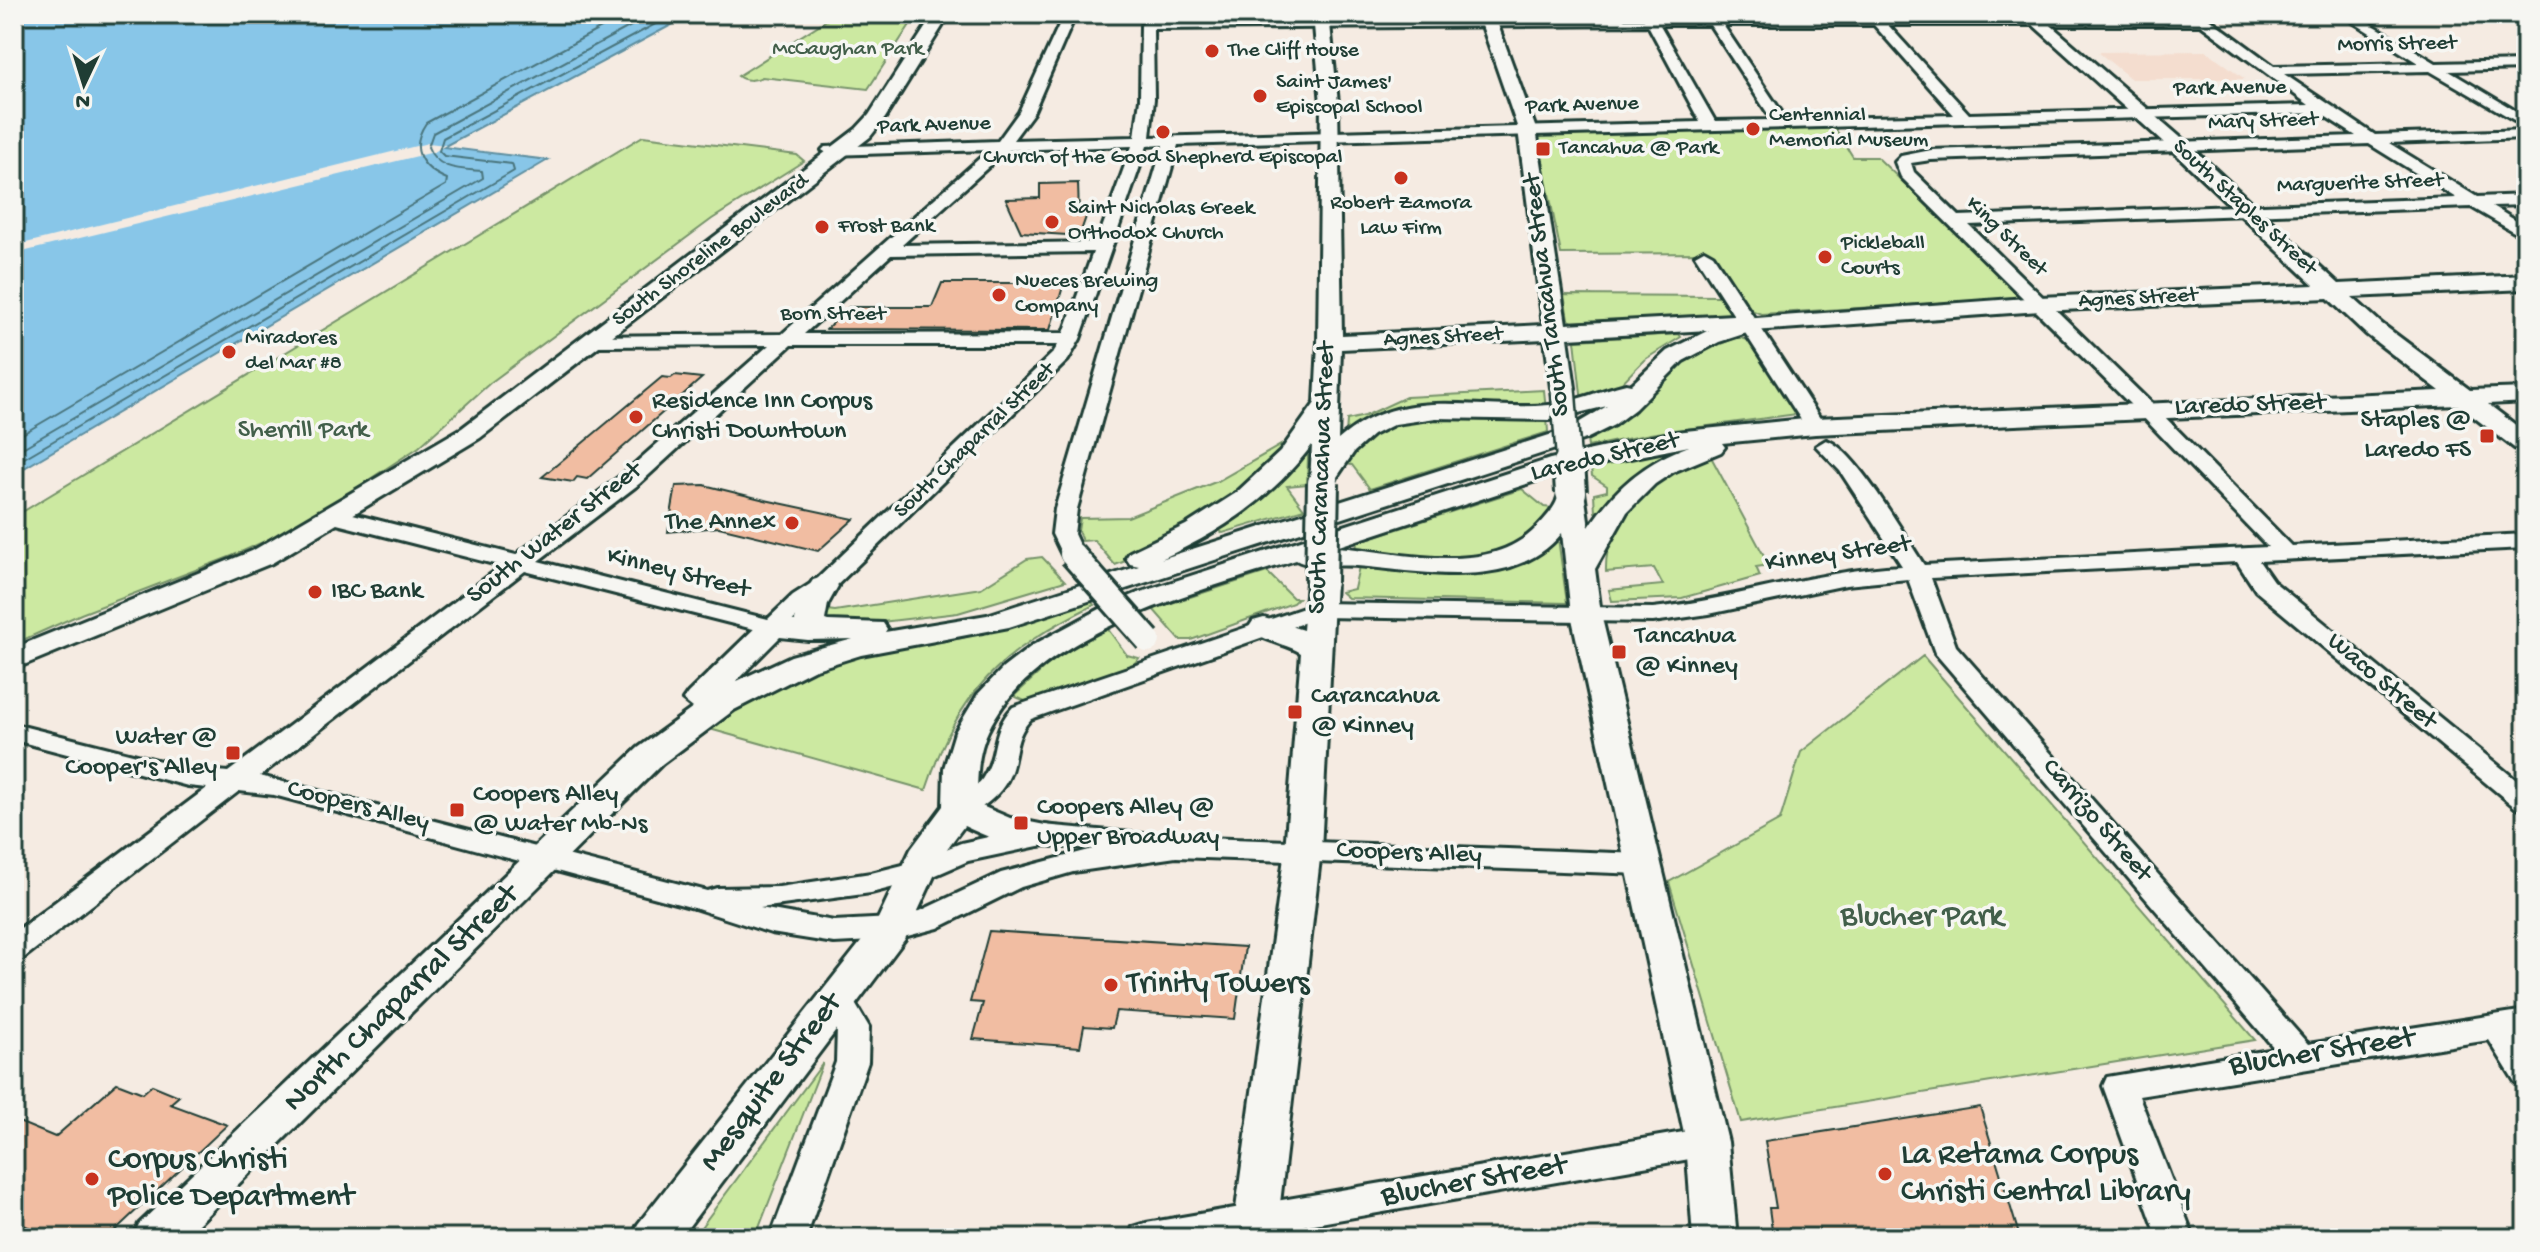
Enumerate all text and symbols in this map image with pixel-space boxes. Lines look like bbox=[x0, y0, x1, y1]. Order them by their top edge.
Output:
street label: Morris Street bbox=[2337, 31, 2459, 59]
park label: McCaughan Park bbox=[772, 37, 926, 63]
place label: The Cliff House bbox=[1226, 38, 1359, 64]
marker: The Cliff House bbox=[1203, 42, 1221, 60]
north arrow bbox=[44, 44, 124, 124]
place label: Saint James' Episcopal School bbox=[1276, 70, 1423, 121]
street label: Park Avenue bbox=[2172, 75, 2288, 103]
text: N bbox=[75, 86, 91, 113]
marker: Saint James' Episcopal School bbox=[1251, 87, 1269, 105]
street label: Park Avenue bbox=[1524, 91, 1640, 121]
place label: Centennial Memorial Museum bbox=[1769, 103, 1929, 154]
street label: Mary Street bbox=[2208, 107, 2320, 137]
street label: Park Avenue bbox=[876, 111, 992, 141]
marker: Centennial Memorial Museum bbox=[1744, 120, 1762, 138]
marker: Church of the Good Shepherd Episcopal bbox=[1154, 123, 1172, 141]
street label: South Staples Street bbox=[2166, 134, 2323, 283]
place label: Tancahua @ Park bbox=[1557, 136, 1720, 162]
marker: Tancahua @ Park bbox=[1534, 140, 1552, 158]
place label: Church of the Good Shepherd Episcopal bbox=[983, 145, 1343, 171]
street label: South Shoreline Boulevard bbox=[608, 167, 816, 333]
street label: Marguerite Street bbox=[2276, 168, 2446, 200]
marker: Robert Zamora Law Firm bbox=[1392, 169, 1410, 187]
street label: South Tancahua Street bbox=[1517, 169, 1578, 418]
place label: Robert Zamora Law Firm bbox=[1330, 191, 1472, 242]
street label: King Street bbox=[1960, 192, 2054, 284]
place label: Saint Nicholas Greek Orthodox Church bbox=[1068, 196, 1256, 247]
marker: Saint Nicholas Greek Orthodox Church bbox=[1043, 213, 1061, 231]
place label: Frost Bank bbox=[837, 214, 937, 240]
marker: Frost Bank bbox=[813, 218, 831, 236]
place label: Pickleball Courts bbox=[1840, 231, 1925, 282]
marker: Pickleball Courts bbox=[1816, 248, 1834, 266]
place label: Nueces Brewing Company bbox=[1015, 269, 1158, 320]
street label: Agnes Street bbox=[2078, 283, 2200, 315]
marker: Nueces Brewing Company bbox=[990, 286, 1008, 304]
street label: Born Street bbox=[780, 302, 887, 328]
street label: Agnes Street bbox=[1383, 322, 1505, 354]
place label: Miradores del Mar #8 bbox=[245, 326, 342, 377]
street label: South Carancahua Street bbox=[1303, 339, 1343, 615]
marker: Miradores del Mar #8 bbox=[220, 343, 238, 361]
street label: South Chaparral Street bbox=[889, 356, 1062, 524]
place label: Residence Inn Corpus Christi Downtown bbox=[652, 387, 874, 448]
street label: Laredo Street bbox=[2174, 388, 2328, 424]
place label: Staples @ Laredo FS bbox=[2361, 406, 2472, 467]
marker: Residence Inn Corpus Christi Downtown bbox=[627, 408, 645, 426]
park label: Sherrill Park bbox=[238, 416, 371, 447]
street label: Laredo Street bbox=[1528, 425, 1684, 490]
marker: Staples @ Laredo FS bbox=[2478, 427, 2496, 445]
street label: South Water Street bbox=[461, 455, 651, 612]
place label: The Annex bbox=[663, 508, 776, 539]
marker: The Annex bbox=[783, 514, 801, 532]
street label: Kinney Street bbox=[1763, 529, 1915, 581]
street label: Kinney Street bbox=[603, 541, 755, 607]
place label: IBC Bank bbox=[331, 577, 425, 608]
marker: IBC Bank bbox=[306, 583, 324, 601]
place label: Tancahua @ Kinney bbox=[1633, 622, 1738, 683]
street label: Waco Street bbox=[2320, 627, 2444, 739]
marker: Tancahua @ Kinney bbox=[1610, 643, 1628, 661]
place label: Carancahua @ Kinney bbox=[1311, 682, 1441, 743]
marker: Carancahua @ Kinney bbox=[1286, 703, 1304, 721]
place label: Water @ Cooper's Alley bbox=[65, 723, 217, 784]
marker: Water @ Cooper's Alley bbox=[224, 744, 242, 762]
street label: Carrizo Street bbox=[2034, 753, 2159, 891]
street label: Coopers Alley bbox=[284, 774, 432, 840]
place label: Coopers Alley @ Water Mb-Ns bbox=[473, 780, 649, 841]
place label: Coopers Alley @ Upper Broadway bbox=[1037, 793, 1220, 854]
marker: Coopers Alley @ Water Mb-Ns bbox=[448, 801, 466, 819]
marker: Coopers Alley @ Upper Broadway bbox=[1012, 814, 1030, 832]
street label: Coopers Alley bbox=[1336, 836, 1482, 872]
street label: North Chaparral Street bbox=[276, 875, 530, 1121]
park label: Blucher Park bbox=[1840, 899, 2006, 937]
place label: Trinity Towers bbox=[1125, 966, 1311, 1004]
marker: Trinity Towers bbox=[1102, 976, 1120, 994]
street label: Mesquite Street bbox=[692, 984, 853, 1180]
street label: Blucher Street bbox=[2226, 1019, 2420, 1087]
place label: La Retama Corpus Christi Central Library bbox=[1901, 1137, 2191, 1212]
place label: Corpus Christi Police Department bbox=[107, 1142, 357, 1217]
street label: Blucher Street bbox=[1378, 1147, 1572, 1217]
marker: La Retama Corpus Christi Central Library bbox=[1876, 1165, 1894, 1183]
marker: Corpus Christi Police Department bbox=[83, 1170, 101, 1188]

